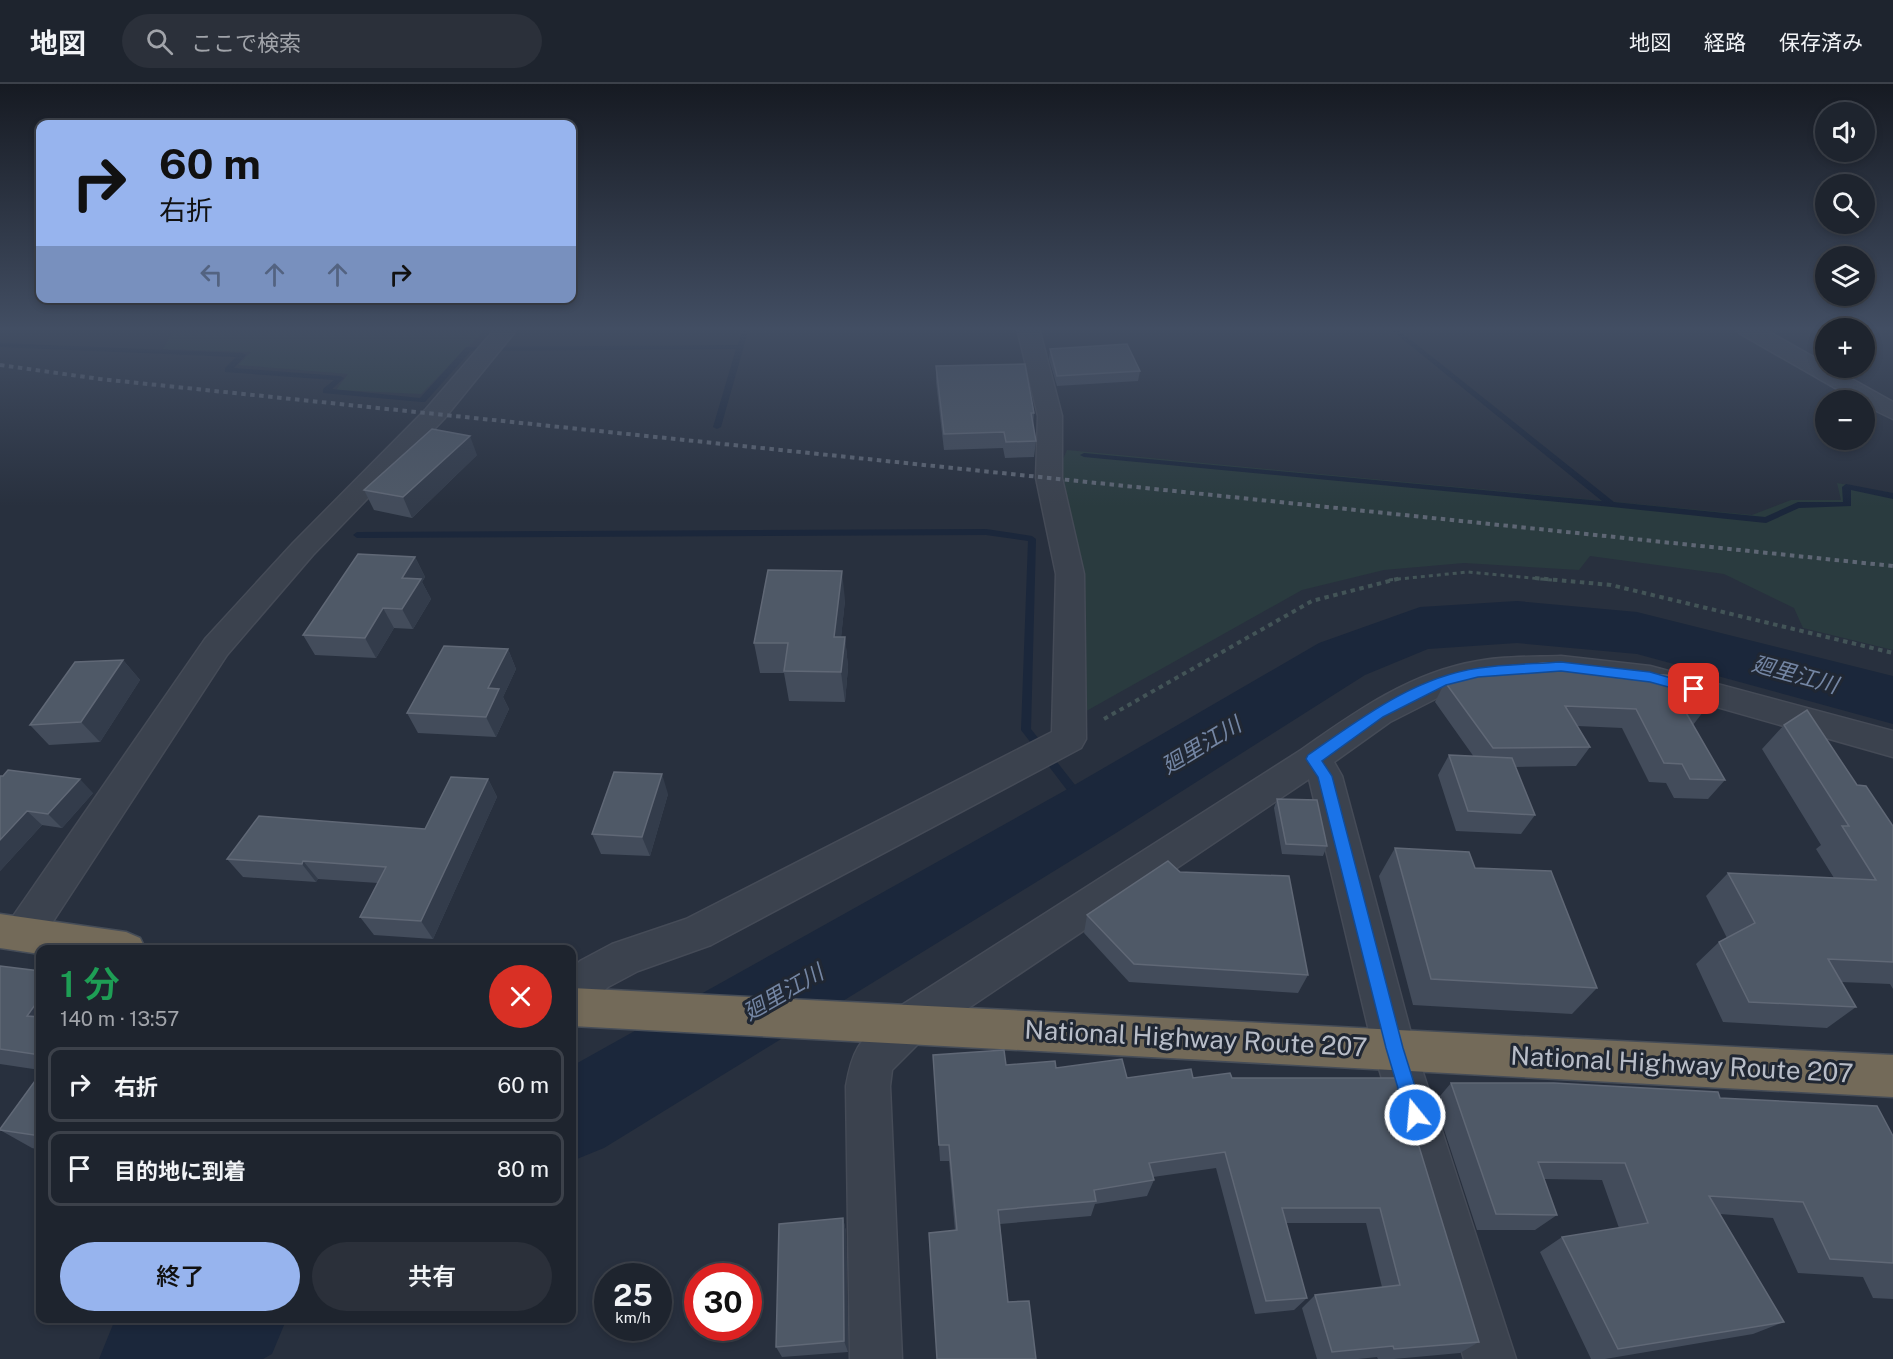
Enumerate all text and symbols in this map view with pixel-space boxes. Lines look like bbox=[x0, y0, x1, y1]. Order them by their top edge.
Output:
search box bbox=[122, 14, 542, 68]
icon: search bbox=[143, 25, 176, 58]
text: 地図 bbox=[30, 26, 86, 59]
text: ここで検索 bbox=[191, 30, 301, 56]
text: 地図 bbox=[1629, 30, 1671, 55]
text: 経路 bbox=[1704, 30, 1746, 55]
text: 保存済み bbox=[1779, 30, 1863, 55]
map controls bbox=[1815, 102, 1875, 450]
button: sound bbox=[1815, 102, 1875, 162]
text: 60 m bbox=[159, 139, 261, 188]
icon: right bbox=[60, 144, 138, 222]
button: search bbox=[1815, 174, 1875, 234]
text: 右折 bbox=[159, 194, 213, 226]
button: layers bbox=[1815, 246, 1875, 306]
icon: left bbox=[195, 258, 228, 291]
icon: ahead bbox=[258, 258, 291, 291]
icon: ahead bbox=[321, 258, 354, 291]
icon: right bbox=[384, 258, 417, 291]
button: + bbox=[1815, 318, 1875, 378]
button: − bbox=[1815, 390, 1875, 450]
water label: 廻里江川 bbox=[1749, 650, 1843, 698]
pin bbox=[1668, 663, 1719, 714]
icon: arrive bbox=[1677, 672, 1710, 705]
water label: 廻里江川 bbox=[1157, 710, 1247, 779]
water label: 廻里江川 bbox=[738, 958, 829, 1025]
text: 1 分 bbox=[60, 963, 119, 1005]
button: close bbox=[489, 965, 552, 1028]
text: 140 m · 13:57 bbox=[60, 1007, 179, 1031]
street label: National Highway Route 207 bbox=[1024, 1014, 1368, 1062]
street label: National Highway Route 207 bbox=[1510, 1040, 1854, 1088]
icon: right bbox=[63, 1068, 96, 1101]
text: 60 m bbox=[498, 1072, 549, 1098]
text: 右折 bbox=[114, 1074, 158, 1100]
position arrow bbox=[1383, 1083, 1447, 1147]
icon: arrive bbox=[63, 1152, 96, 1185]
text: 80 m bbox=[497, 1156, 549, 1182]
text: 目的地に到着 bbox=[114, 1158, 246, 1184]
button: 終了 bbox=[60, 1242, 300, 1311]
button: 共有 bbox=[312, 1242, 552, 1311]
speed limit sign: 30 bbox=[684, 1263, 762, 1341]
text: 25 bbox=[613, 1277, 653, 1313]
text: km/h bbox=[615, 1309, 651, 1326]

